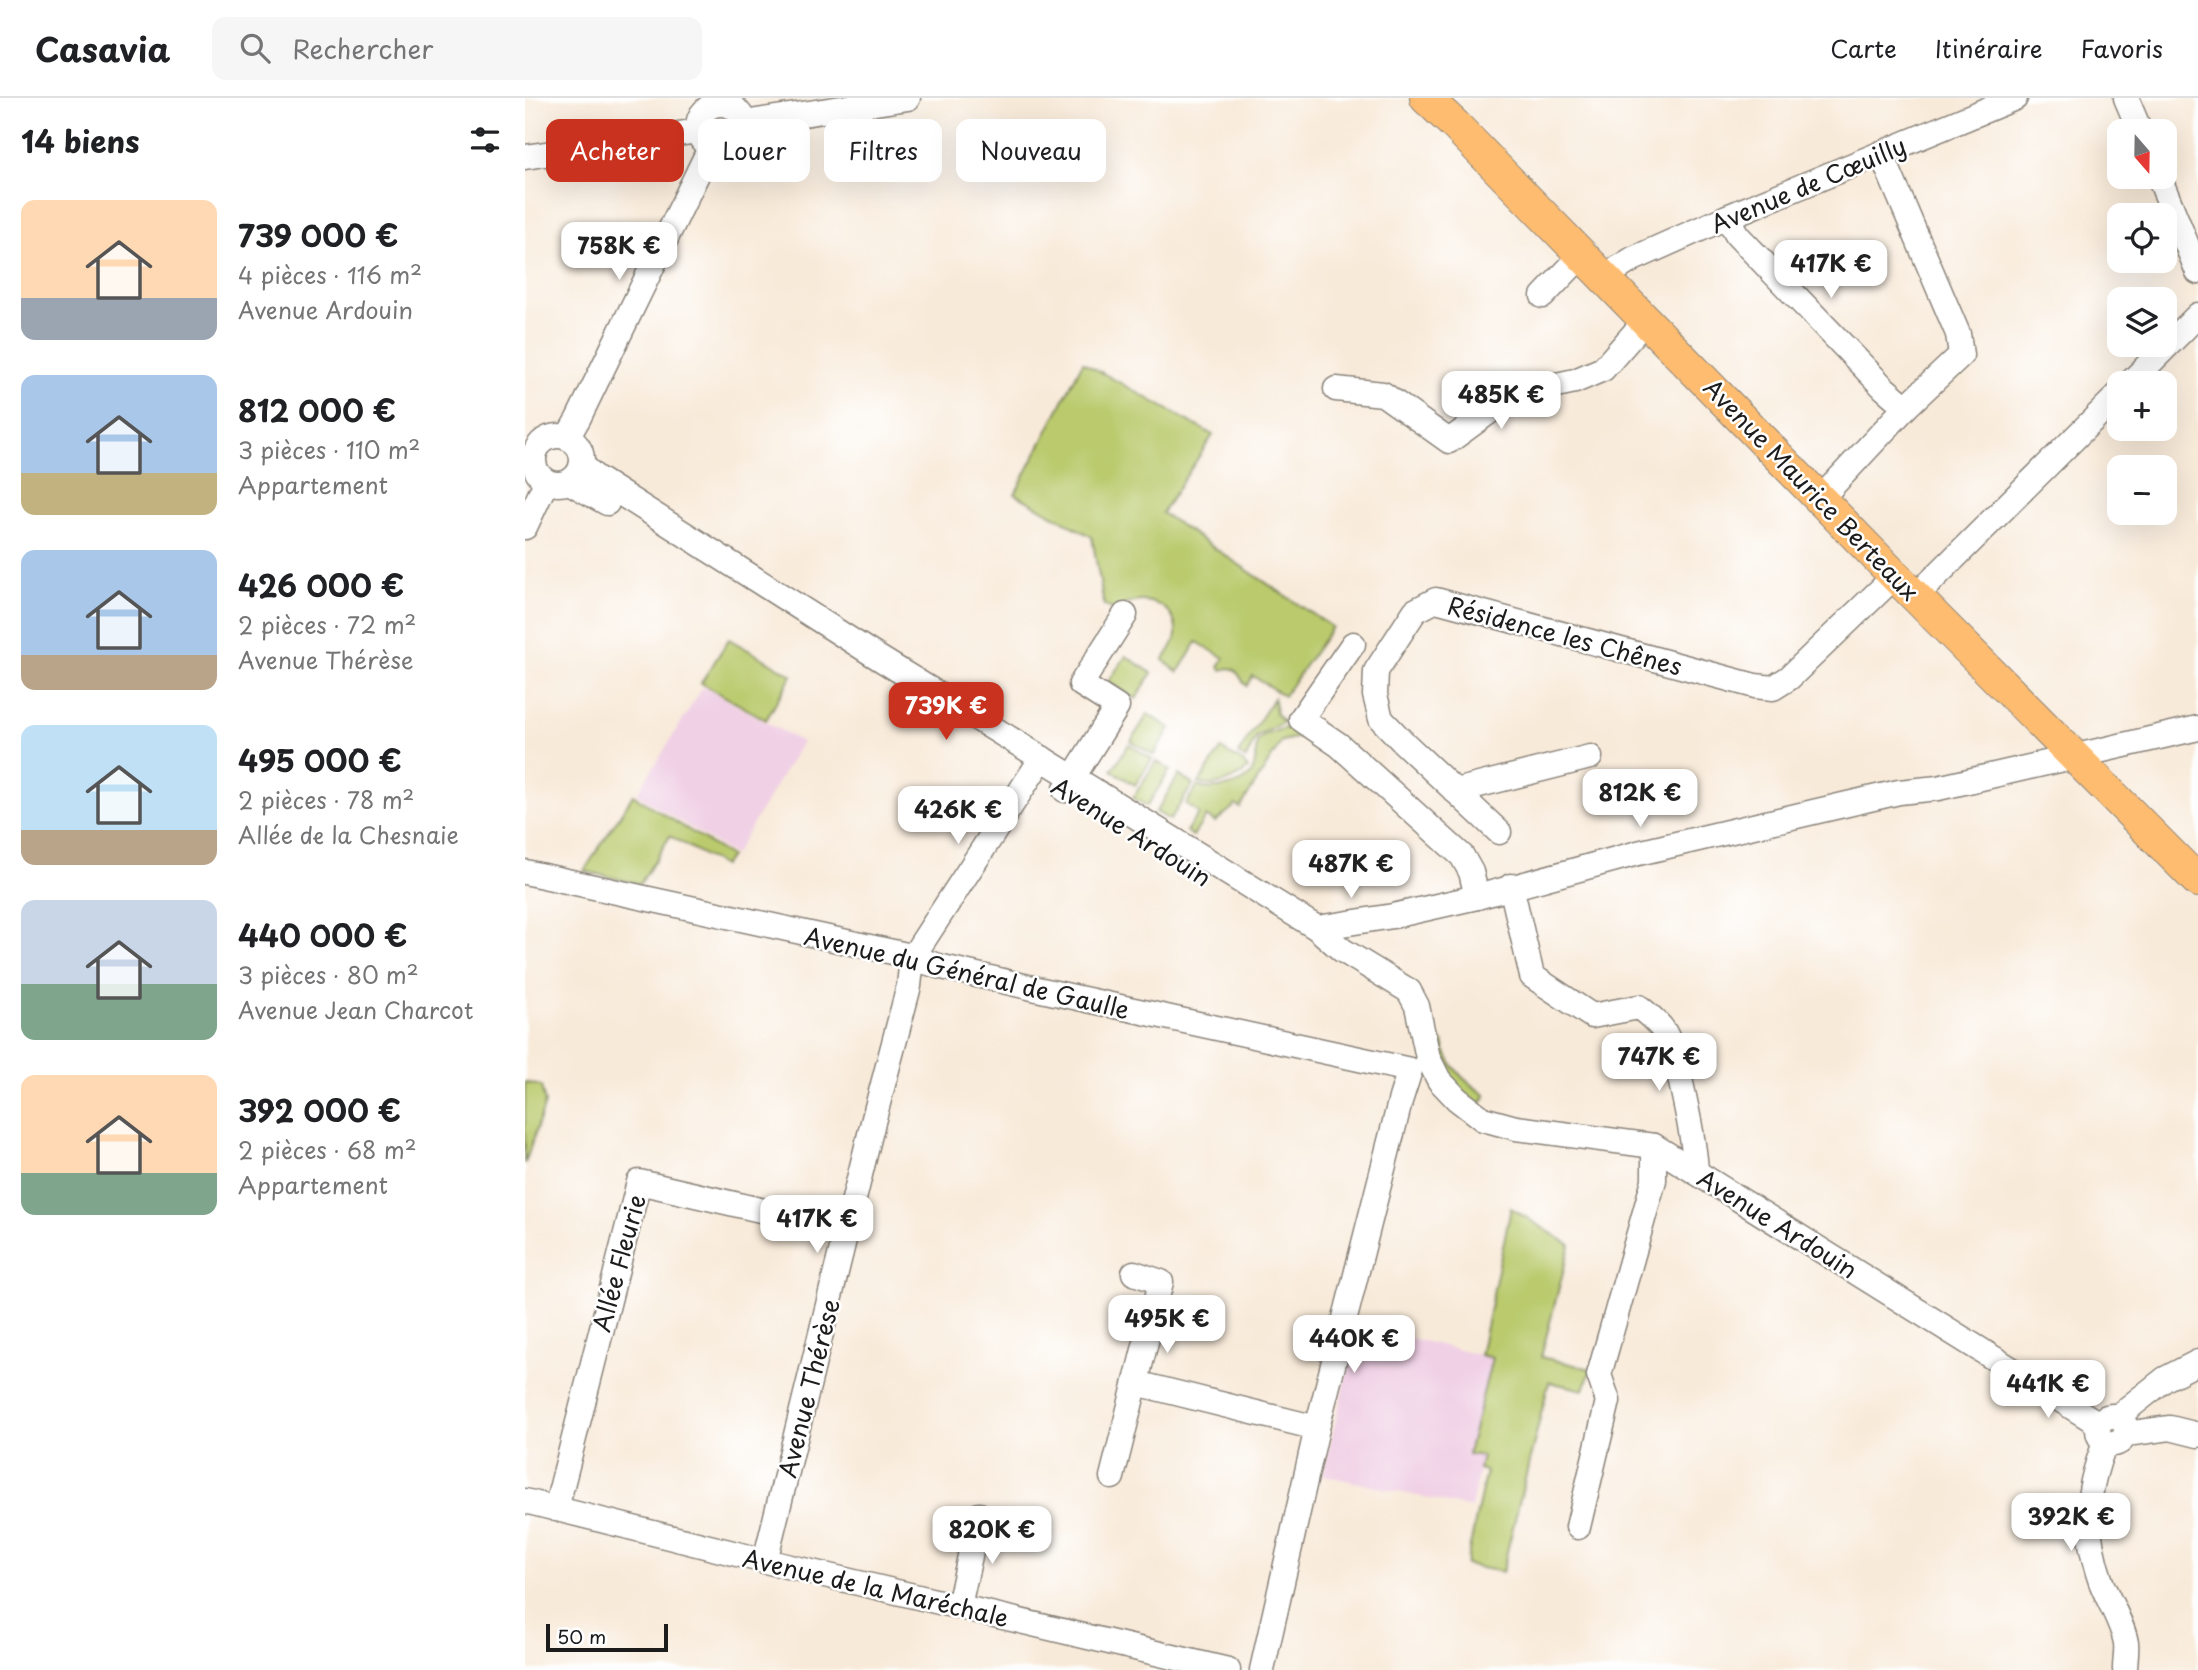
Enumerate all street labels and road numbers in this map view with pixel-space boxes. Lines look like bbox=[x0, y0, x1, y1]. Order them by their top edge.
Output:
street label: Avenue de Cœuilly bbox=[1705, 127, 1911, 241]
street label: Avenue Maurice Berteaux bbox=[1696, 370, 1928, 608]
street label: Résidence les Chênes bbox=[1444, 586, 1686, 684]
street label: Avenue Ardouin bbox=[1045, 767, 1219, 895]
street label: Avenue du Général de Gaulle bbox=[801, 917, 1133, 1027]
street label: Avenue Ardouin bbox=[1691, 1159, 1865, 1287]
street label: Allée Fleurie bbox=[582, 1190, 654, 1336]
street label: Avenue Thérèse bbox=[768, 1295, 848, 1481]
street label: Avenue de la Maréchale bbox=[739, 1539, 1013, 1635]

